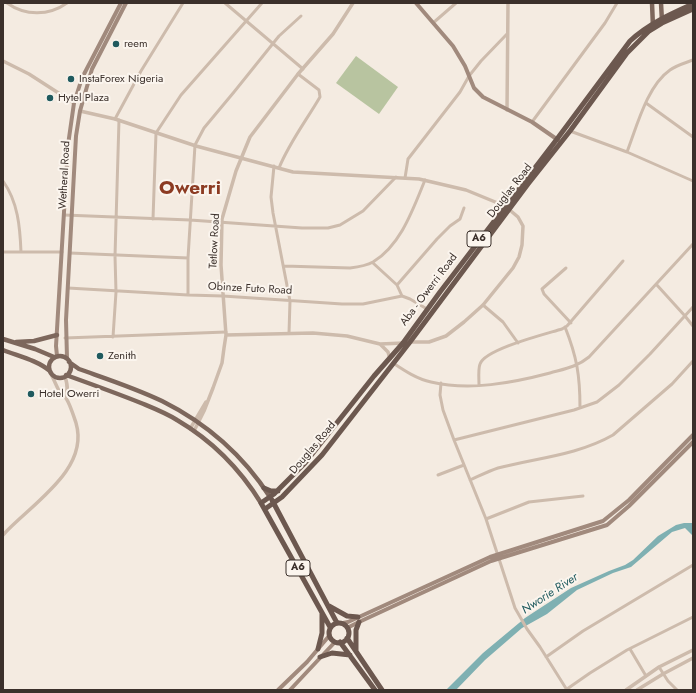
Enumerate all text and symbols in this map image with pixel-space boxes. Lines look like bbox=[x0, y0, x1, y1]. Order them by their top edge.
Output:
place label: reem bbox=[124, 37, 148, 51]
marker: reem bbox=[111, 39, 121, 49]
place label: InstaForex Nigeria bbox=[79, 72, 163, 86]
marker: InstaForex Nigeria bbox=[66, 74, 76, 84]
place label: Hytel Plaza bbox=[58, 91, 109, 105]
marker: Hytel Plaza bbox=[45, 93, 55, 103]
street label: Wetheral Road bbox=[57, 141, 73, 209]
street label: Douglas Road bbox=[485, 161, 535, 221]
district label: Owerri bbox=[159, 178, 221, 200]
street label: Tetlow Road bbox=[207, 213, 223, 269]
road number: A6 bbox=[467, 231, 491, 247]
street label: Aba - Owerri Road bbox=[398, 251, 460, 329]
street label: Obinze Futo Road bbox=[208, 280, 292, 298]
place label: Zenith bbox=[108, 349, 136, 363]
marker: Zenith bbox=[95, 351, 105, 361]
place label: Hotel Owerri bbox=[39, 387, 99, 401]
marker: Hotel Owerri bbox=[26, 389, 36, 399]
street label: Douglas Road bbox=[287, 419, 339, 477]
road number: A6 bbox=[286, 560, 310, 576]
water label: Nworie River bbox=[519, 570, 581, 618]

